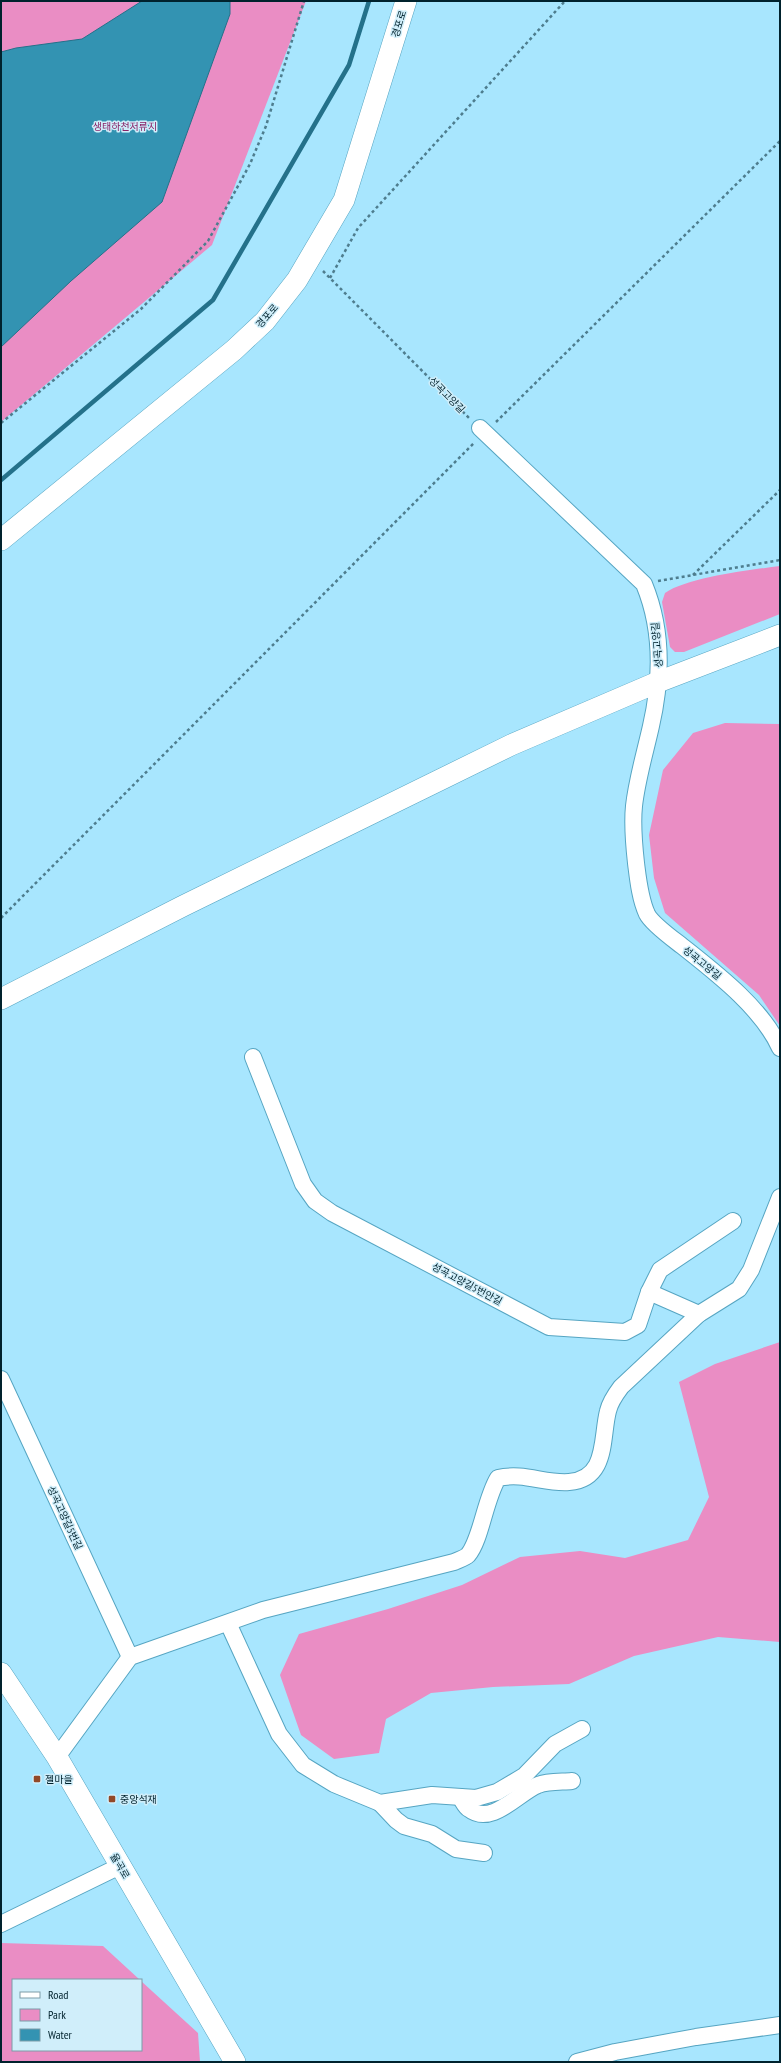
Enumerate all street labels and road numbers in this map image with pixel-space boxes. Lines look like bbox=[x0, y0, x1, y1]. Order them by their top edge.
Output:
street label: 경포로 bbox=[389, 9, 409, 39]
street label: 경포로 bbox=[253, 301, 281, 331]
street label: 성곡고양길 bbox=[426, 374, 468, 416]
street label: 성곡고양길 bbox=[649, 622, 665, 668]
street label: 성곡고양길 bbox=[680, 943, 724, 983]
street label: 성곡고양길5번안길 bbox=[429, 1260, 505, 1308]
street label: 성곡고양길5번길 bbox=[45, 1484, 85, 1552]
street label: 율곡로 bbox=[107, 1851, 133, 1881]

